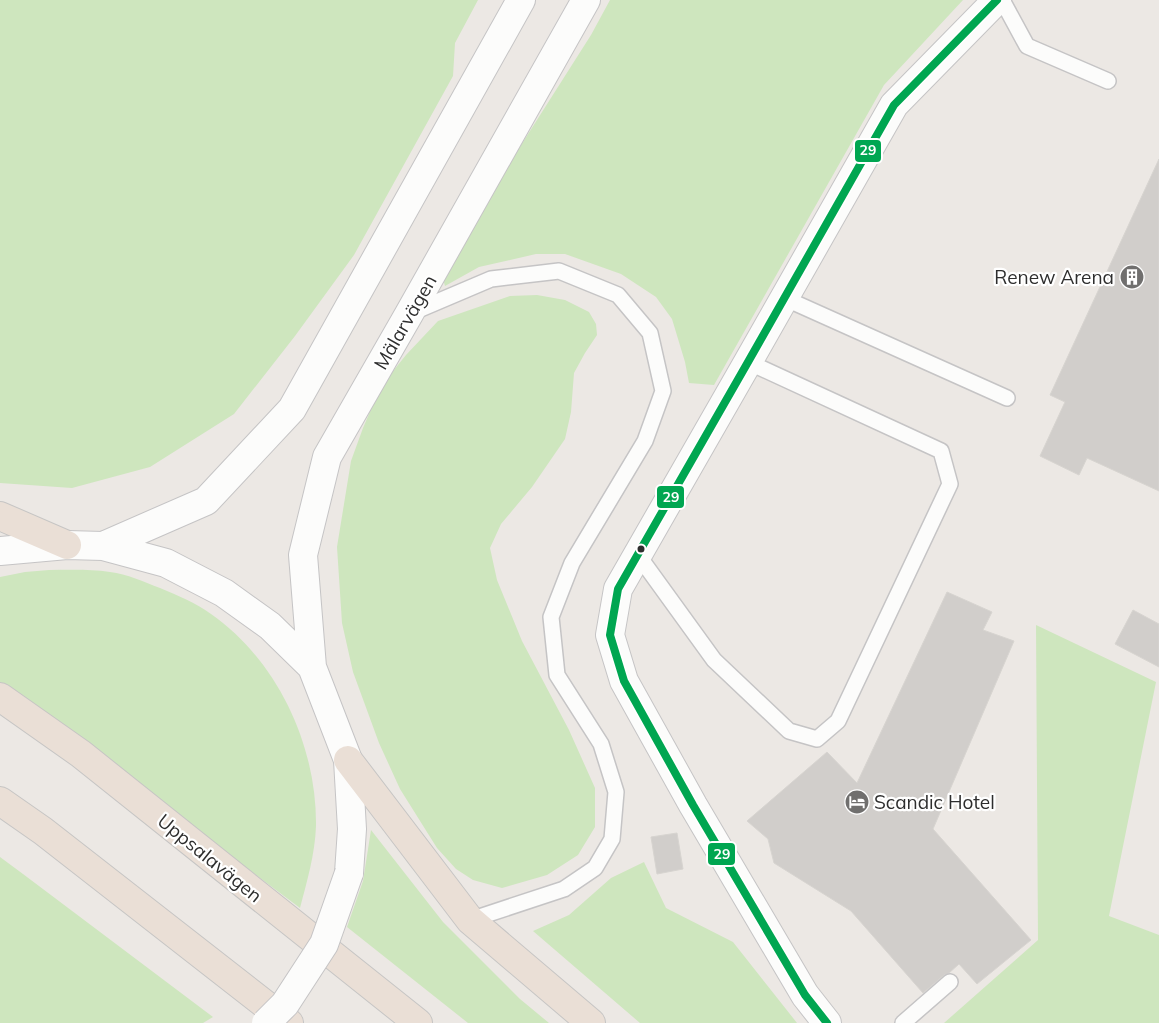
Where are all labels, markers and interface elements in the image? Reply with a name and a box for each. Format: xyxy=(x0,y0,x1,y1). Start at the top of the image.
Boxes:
line badge: 29 xyxy=(854,139,882,163)
text: 29 xyxy=(860,141,876,159)
building icon: Renew Arena xyxy=(1119,264,1145,290)
place label: Renew Arena xyxy=(994,265,1114,289)
street label: Mälarvägen xyxy=(368,270,442,374)
line badge: 29 xyxy=(656,485,685,509)
text: 29 xyxy=(663,488,679,506)
unlabelled marker xyxy=(636,544,646,554)
hotel icon: Scandic Hotel xyxy=(844,789,870,815)
place label: Scandic Hotel xyxy=(874,790,995,814)
street label: Uppsalavägen xyxy=(153,808,267,908)
line badge: 29 xyxy=(707,842,736,866)
text: 29 xyxy=(714,845,730,863)

